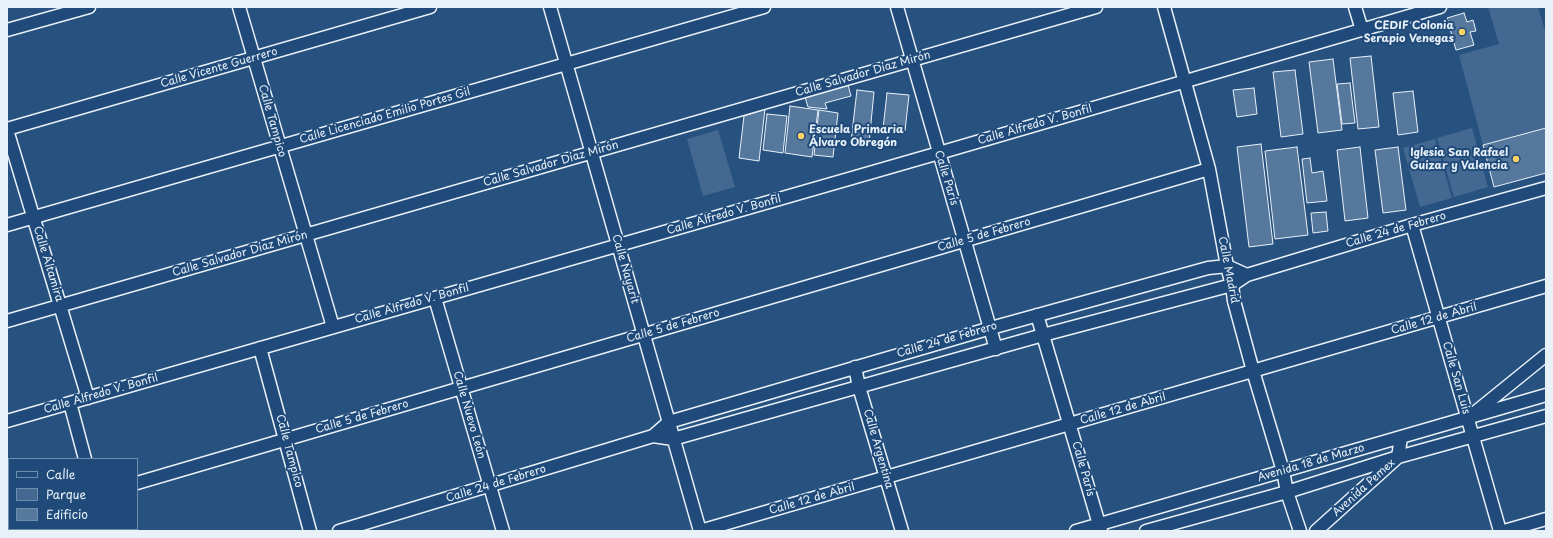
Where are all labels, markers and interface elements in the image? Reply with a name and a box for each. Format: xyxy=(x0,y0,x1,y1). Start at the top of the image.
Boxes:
place label: CEDIF Colonia Serapio Venegas xyxy=(1364,19,1454,45)
marker: CEDIF Colonia Serapio Venegas xyxy=(1457,27,1467,37)
street label: Calle Vicente Guerrero xyxy=(159,45,279,91)
street label: Calle Salvador Díaz Mirón xyxy=(794,48,932,100)
street label: Calle Tampico xyxy=(255,83,289,159)
street label: Calle Licenciado Emilio Portes Gil xyxy=(298,85,472,147)
street label: Calle Alfredo V. Bonfil xyxy=(976,102,1094,148)
place label: Escuela Primaria Álvaro Obregón xyxy=(809,123,904,149)
marker: Escuela Primaria Álvaro Obregón xyxy=(796,131,806,141)
street label: Calle Salvador Díaz Mirón xyxy=(482,138,620,190)
place label: Iglesia San Rafael Guizar y Valencia xyxy=(1410,146,1508,172)
street label: Calle París xyxy=(931,149,961,207)
marker: Iglesia San Rafael Guizar y Valencia xyxy=(1511,154,1521,164)
street label: Calle Alfredo V. Bonfil xyxy=(665,192,783,238)
street label: Calle 24 de Febrero xyxy=(1344,209,1448,251)
street label: Calle 5 de Febrero xyxy=(936,215,1032,255)
street label: Calle Altamira xyxy=(30,225,66,303)
street label: Calle Salvador Díaz Mirón xyxy=(171,228,309,280)
street label: Calle Nayarit xyxy=(609,233,641,305)
street label: Calle Madrid xyxy=(1215,235,1241,305)
street label: Calle Alfredo V. Bonfil xyxy=(353,281,471,327)
street label: Calle 12 de Abril xyxy=(1390,300,1478,338)
street label: Calle 5 de Febrero xyxy=(625,306,721,346)
street label: Calle 24 de Febrero xyxy=(895,319,999,361)
street label: Calle San Luis xyxy=(1439,340,1473,416)
street label: Calle Nuevo León xyxy=(450,370,488,460)
street label: Calle Alfredo V. Bonfil xyxy=(42,371,160,417)
street label: Calle 12 de Abril xyxy=(1079,390,1167,428)
street label: Calle 5 de Febrero xyxy=(314,397,410,437)
street label: Calle Argentina xyxy=(860,408,896,490)
street label: Calle Tampico xyxy=(273,413,305,489)
street label: Calle París xyxy=(1069,440,1097,498)
street label: Avenida 18 de Marzo xyxy=(1256,441,1366,485)
street label: Avenida Pemex xyxy=(1330,456,1398,520)
legend xyxy=(8,458,138,530)
street label: Calle 24 de Febrero xyxy=(444,463,548,505)
text: Calle xyxy=(46,465,75,483)
street label: Calle 12 de Abril xyxy=(768,480,856,518)
text: Parque xyxy=(46,485,86,503)
text: Edificio xyxy=(46,505,88,523)

